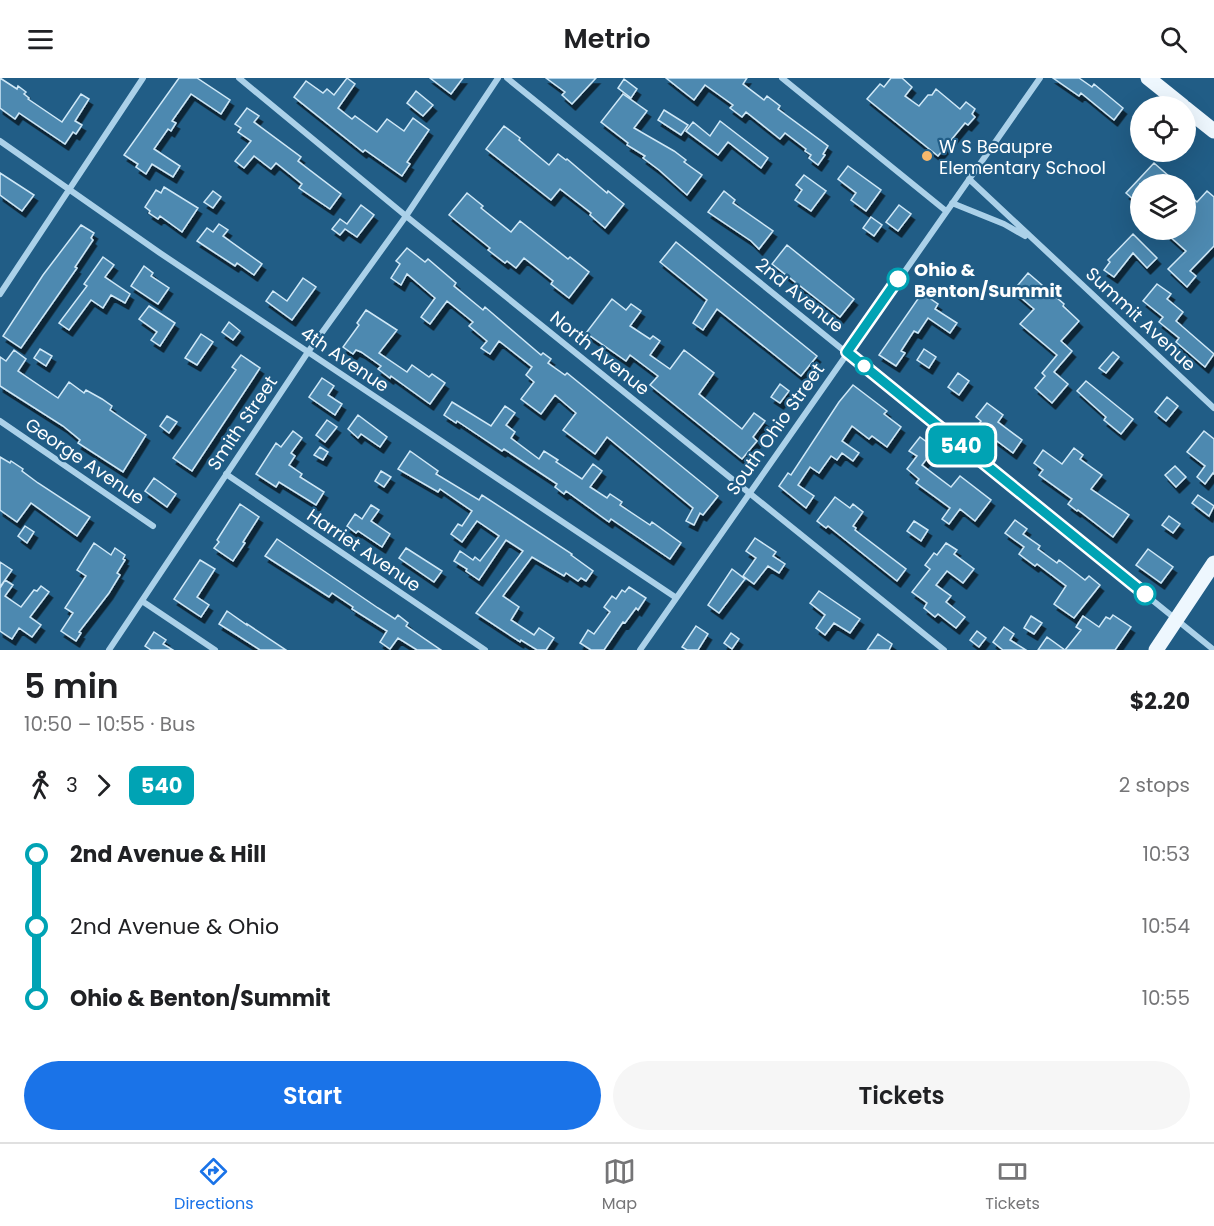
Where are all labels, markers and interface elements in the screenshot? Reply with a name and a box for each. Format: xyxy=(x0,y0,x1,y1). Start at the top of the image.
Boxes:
text: Metrio xyxy=(563,20,651,57)
icon: menu xyxy=(24,23,57,56)
icon: search xyxy=(1157,23,1190,56)
map controls xyxy=(1130,96,1196,240)
button: locate xyxy=(1130,96,1196,162)
place label: W S Beaupre Elementary School xyxy=(939,134,1106,180)
marker: W S Beaupre Elementary School xyxy=(920,149,934,163)
button: layers xyxy=(1130,174,1196,240)
street label: 2nd Avenue xyxy=(751,252,849,338)
place label: Ohio & Benton/Summit xyxy=(914,257,1062,303)
street label: Summit Avenue xyxy=(1080,261,1202,377)
marker: Ohio & Benton/Summit xyxy=(887,268,909,290)
street label: North Avenue xyxy=(545,305,655,401)
street label: 4th Avenue xyxy=(296,320,394,398)
unlabelled marker xyxy=(855,357,873,375)
street label: South Ohio Street xyxy=(720,358,830,500)
street label: Smith Street xyxy=(201,371,283,475)
street label: George Avenue xyxy=(20,412,150,510)
line badge: 540 xyxy=(926,426,996,464)
text: 540 xyxy=(940,431,982,460)
street label: Harriet Avenue xyxy=(302,503,426,597)
unlabelled marker xyxy=(1134,583,1156,605)
text: 5 min xyxy=(24,663,119,710)
text: $2.20 xyxy=(1130,686,1190,717)
text: 10:50 – 10:55 · Bus xyxy=(24,710,195,738)
icon: walk xyxy=(24,769,57,802)
icon: forward xyxy=(87,769,120,802)
text: 3 xyxy=(66,771,78,799)
text: 540 xyxy=(141,771,182,800)
text: 2 stops xyxy=(1119,771,1190,799)
text: 2nd Avenue & Hill xyxy=(70,839,266,870)
text: 10:53 xyxy=(1142,840,1190,868)
text: 2nd Avenue & Ohio xyxy=(70,911,279,942)
text: 10:54 xyxy=(1142,912,1190,940)
text: Ohio & Benton/Summit xyxy=(70,983,331,1014)
text: 10:55 xyxy=(1142,984,1190,1012)
button: Start xyxy=(24,1061,601,1130)
button: Tickets xyxy=(613,1061,1190,1130)
tab: Directions xyxy=(174,1155,254,1216)
tab: Map xyxy=(602,1155,637,1216)
tab: Tickets xyxy=(985,1155,1040,1216)

